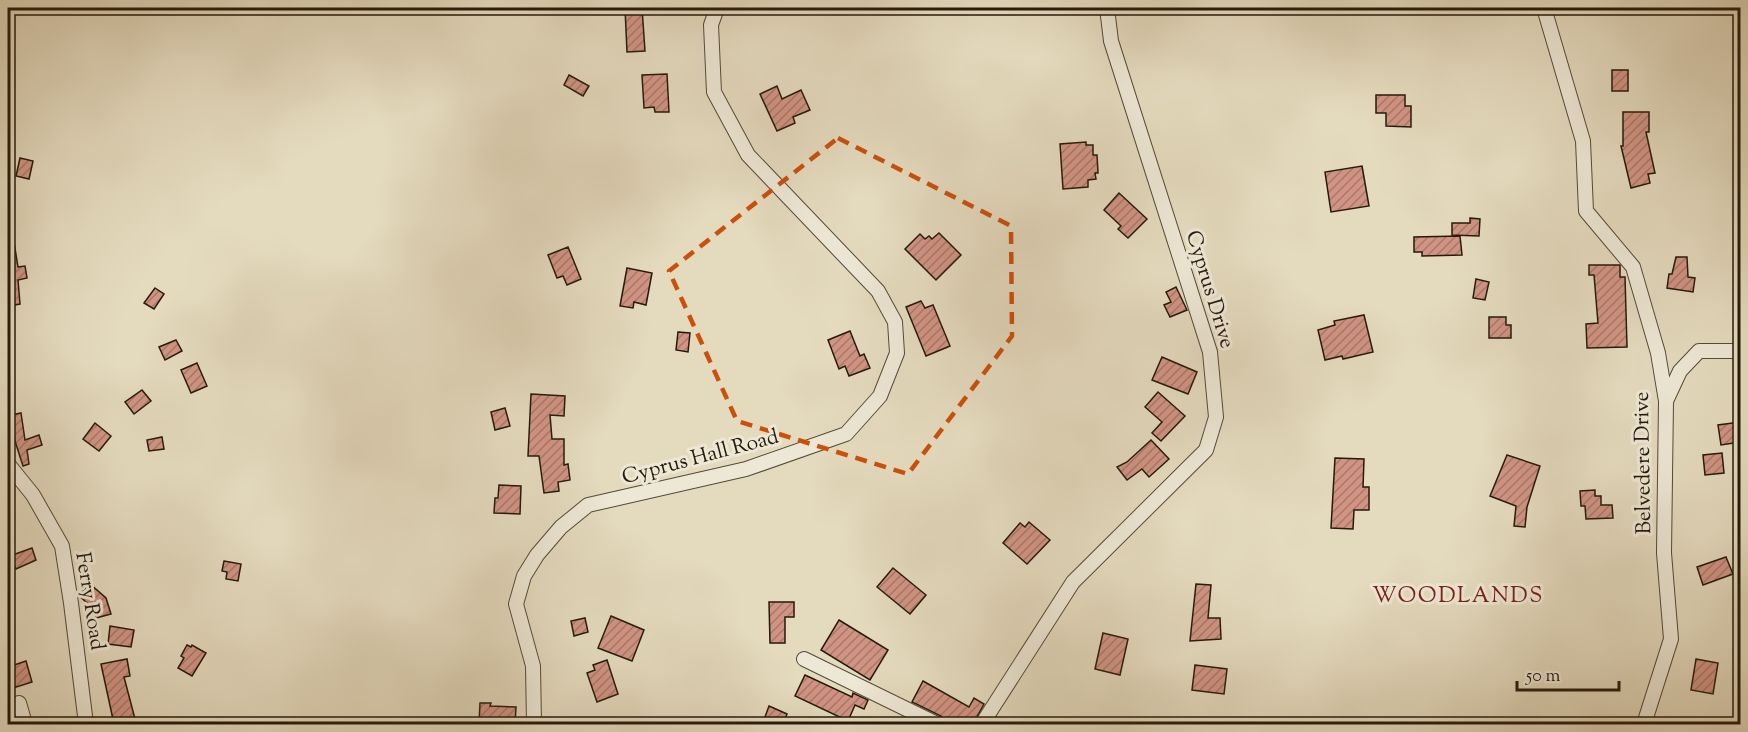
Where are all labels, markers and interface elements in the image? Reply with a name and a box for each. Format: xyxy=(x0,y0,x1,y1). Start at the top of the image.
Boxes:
street label: Cyprus Drive xyxy=(1177,227,1241,352)
street label: Belvedere Drive xyxy=(1628,391,1660,535)
street label: Cyprus Hall Road xyxy=(619,423,782,493)
street label: Ferry Road xyxy=(66,550,112,653)
district label: WOODLANDS xyxy=(1372,581,1544,613)
scale bar xyxy=(1517,654,1619,692)
text: 50 m xyxy=(1525,664,1561,690)

